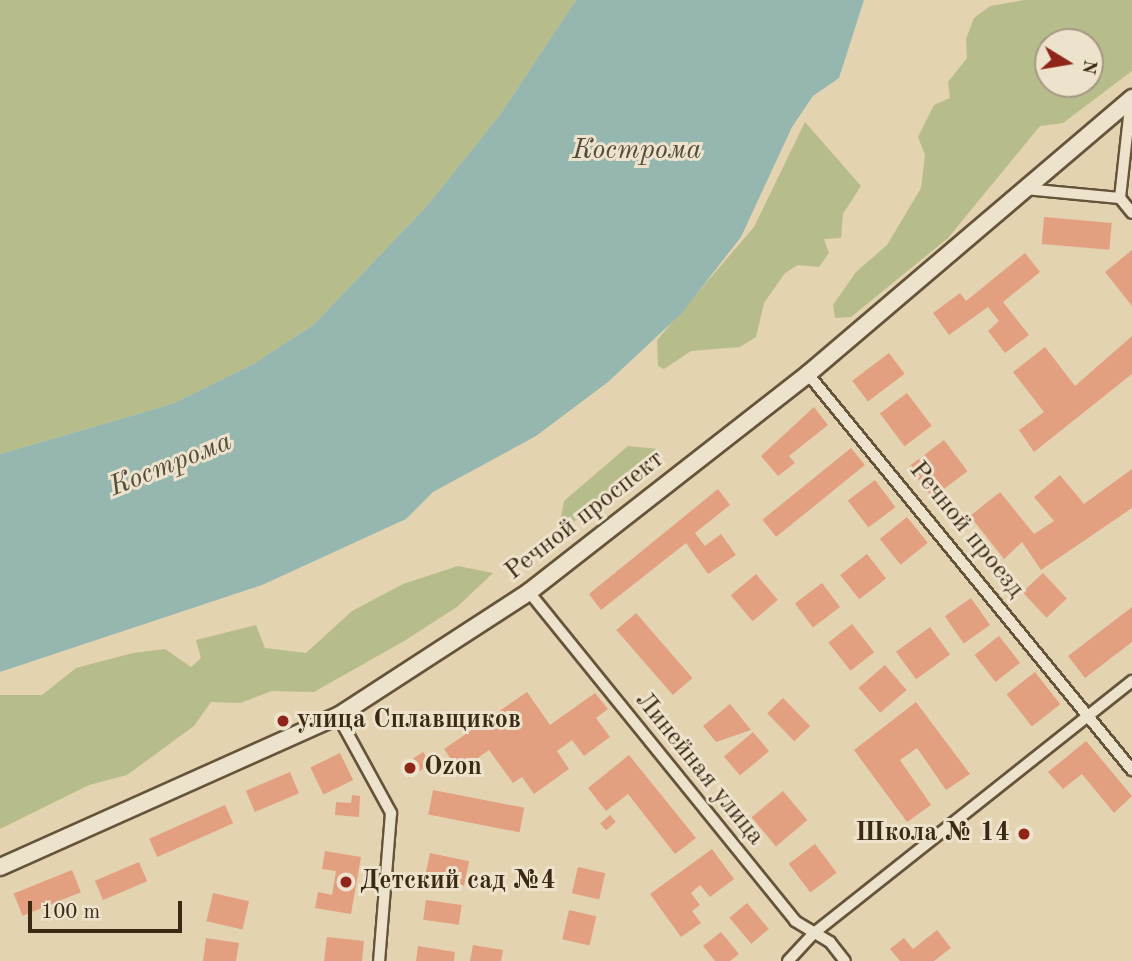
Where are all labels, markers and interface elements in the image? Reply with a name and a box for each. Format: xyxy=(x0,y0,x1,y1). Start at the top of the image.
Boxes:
north arrow xyxy=(1034,28,1104,98)
text: N xyxy=(1077,58,1099,76)
water label: Кострома xyxy=(573,134,701,168)
water label: Кострома xyxy=(105,425,237,505)
street label: Речной проспект xyxy=(499,444,671,588)
street label: Речной проезд xyxy=(902,456,1030,604)
street label: Линейная улица xyxy=(627,686,771,852)
place label: улица Сплавщиков xyxy=(297,705,521,737)
marker: улица Сплавщиков xyxy=(275,713,291,729)
place label: Ozon xyxy=(424,752,482,784)
marker: Ozon xyxy=(402,760,418,776)
place label: Школа № 14 xyxy=(855,818,1010,850)
marker: Школа № 14 xyxy=(1016,826,1032,842)
place label: Детский сад №4 xyxy=(360,866,556,898)
marker: Детский сад №4 xyxy=(338,874,354,890)
scale bar xyxy=(32,888,186,932)
text: 100 m xyxy=(41,902,100,923)

